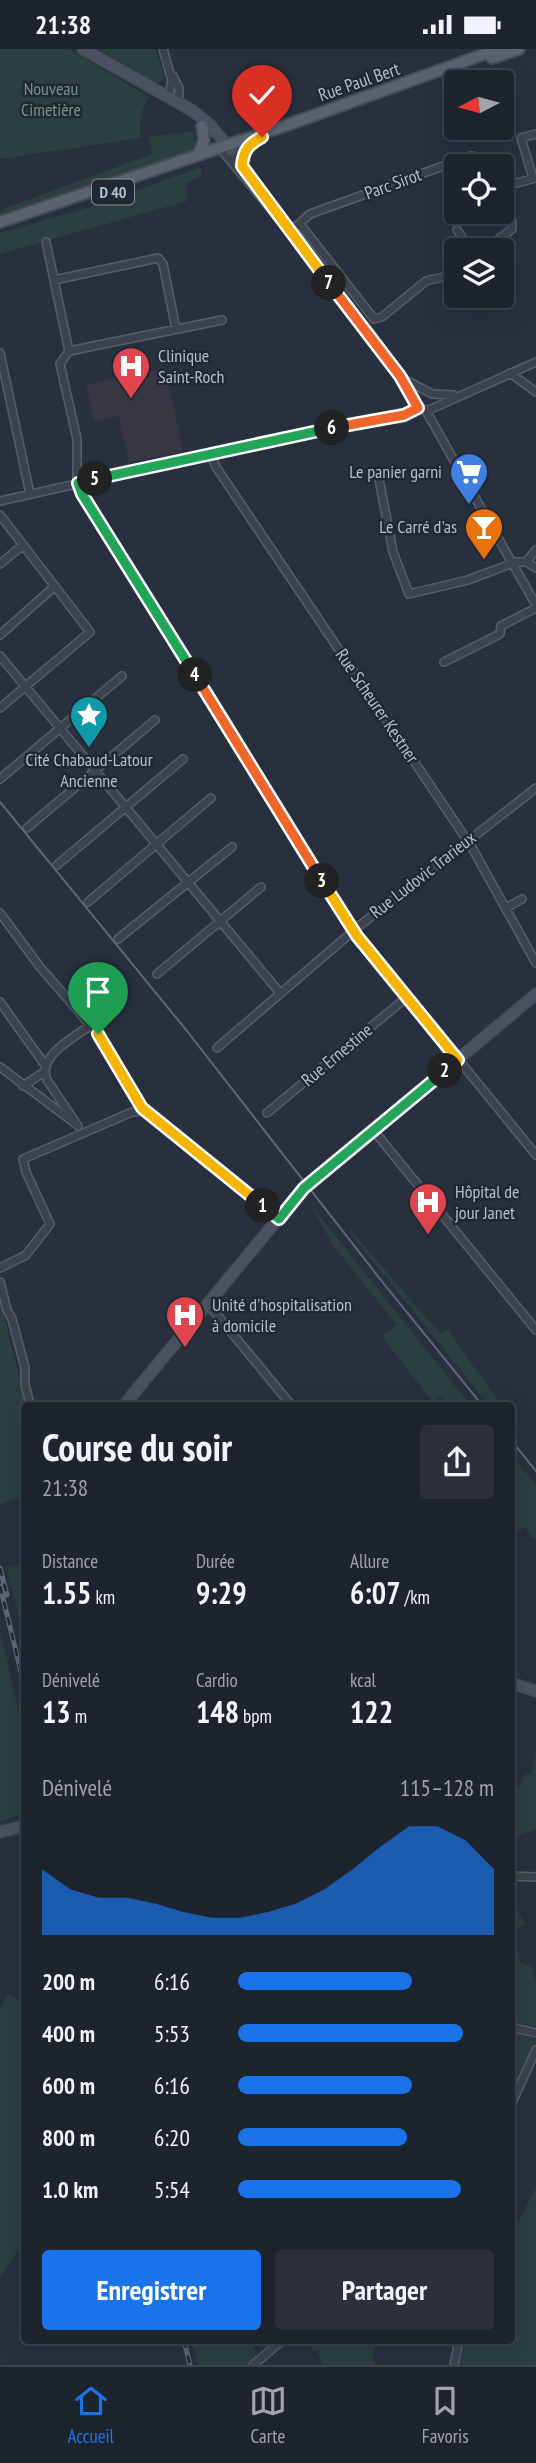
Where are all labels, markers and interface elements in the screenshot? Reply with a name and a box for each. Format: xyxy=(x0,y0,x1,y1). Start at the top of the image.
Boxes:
text: 21:38 xyxy=(35,8,91,41)
street label: Rue Paul Bert xyxy=(315,57,403,106)
pin xyxy=(232,65,292,137)
north arrow xyxy=(444,70,514,140)
map controls xyxy=(444,70,514,308)
icon: check xyxy=(243,76,281,114)
park label: Nouveau Cimetière xyxy=(21,77,81,121)
button: locate xyxy=(444,154,514,224)
street label: Parc Sirot xyxy=(361,163,424,204)
road number: D 40 xyxy=(92,179,134,204)
button: layers xyxy=(444,238,514,308)
pin: 7 xyxy=(312,265,346,301)
text: 7 xyxy=(324,270,333,294)
place label: Clinique Saint-Roch xyxy=(158,344,225,388)
hospital icon: Clinique Saint-Roch xyxy=(110,345,152,400)
pin: 6 xyxy=(314,411,350,445)
text: 6 xyxy=(327,415,336,439)
supermarket icon: Le panier garni xyxy=(448,451,490,506)
place label: Le panier garni xyxy=(349,460,442,483)
pin: 5 xyxy=(78,461,112,497)
text: 5 xyxy=(90,466,99,490)
bar icon: Le Carré d'as xyxy=(463,506,505,561)
place label: Le Carré d'as xyxy=(379,515,457,538)
street label: Rue Scheurer Kestner xyxy=(331,644,424,767)
pin: 4 xyxy=(178,657,212,693)
text: 4 xyxy=(190,662,199,686)
place icon: Cité Chabaud-Latour Ancienne xyxy=(68,694,110,749)
place label: Cité Chabaud-Latour Ancienne xyxy=(25,748,153,792)
street label: Rue Ludovic Trarieux xyxy=(365,826,481,923)
pin: 3 xyxy=(304,863,340,899)
text: 3 xyxy=(317,868,326,892)
pin xyxy=(68,962,128,1034)
icon: arrive xyxy=(79,973,117,1011)
street label: Rue Ernestine xyxy=(296,1018,377,1091)
pin: 2 xyxy=(428,1053,462,1089)
text: 2 xyxy=(440,1058,449,1082)
place label: Hôpital de jour Janet xyxy=(455,1180,520,1224)
hospital icon: Hôpital de jour Janet xyxy=(407,1181,449,1236)
pin: 1 xyxy=(246,1189,280,1223)
text: 1 xyxy=(258,1193,267,1217)
place label: Unité d'hospitalisation à domicile xyxy=(212,1293,352,1337)
hospital icon: Unité d'hospitalisation à domicile xyxy=(164,1294,206,1349)
text: Course du soir xyxy=(42,1422,232,1471)
button: share xyxy=(420,1425,494,1499)
text: 21:38 xyxy=(42,1473,88,1502)
text: Distance xyxy=(42,1549,98,1573)
text: Durée xyxy=(196,1549,235,1573)
text: Allure xyxy=(350,1549,389,1573)
text: 1.55 xyxy=(42,1573,91,1612)
text: 9:29 xyxy=(196,1573,247,1612)
text: 6:07 xyxy=(350,1573,401,1612)
text: km xyxy=(91,1585,115,1609)
text: /km xyxy=(401,1585,430,1609)
text: Dénivelé xyxy=(42,1668,100,1692)
text: Cardio xyxy=(196,1668,238,1692)
text: kcal xyxy=(350,1668,376,1692)
text: 13 xyxy=(42,1692,71,1731)
text: 148 xyxy=(196,1692,239,1731)
text: 122 xyxy=(350,1692,393,1731)
text: m xyxy=(71,1704,87,1728)
text: bpm xyxy=(239,1704,272,1728)
text: Dénivelé xyxy=(42,1773,112,1802)
text: 115–128 m xyxy=(400,1773,494,1802)
text: 200 m xyxy=(42,1967,95,1996)
text: 6:16 xyxy=(154,1967,190,1996)
text: 400 m xyxy=(42,2019,95,2048)
text: 5:53 xyxy=(154,2019,190,2048)
text: 600 m xyxy=(42,2071,95,2100)
text: 6:16 xyxy=(154,2071,190,2100)
text: 800 m xyxy=(42,2123,95,2152)
text: 6:20 xyxy=(154,2123,190,2152)
text: 1.0 km xyxy=(42,2175,98,2204)
text: 5:54 xyxy=(154,2175,190,2204)
button: Enregistrer xyxy=(42,2250,261,2330)
button: Partager xyxy=(275,2250,494,2330)
tab: Accueil xyxy=(67,2382,114,2448)
tab: Carte xyxy=(249,2382,287,2448)
tab: Favoris xyxy=(422,2382,469,2448)

